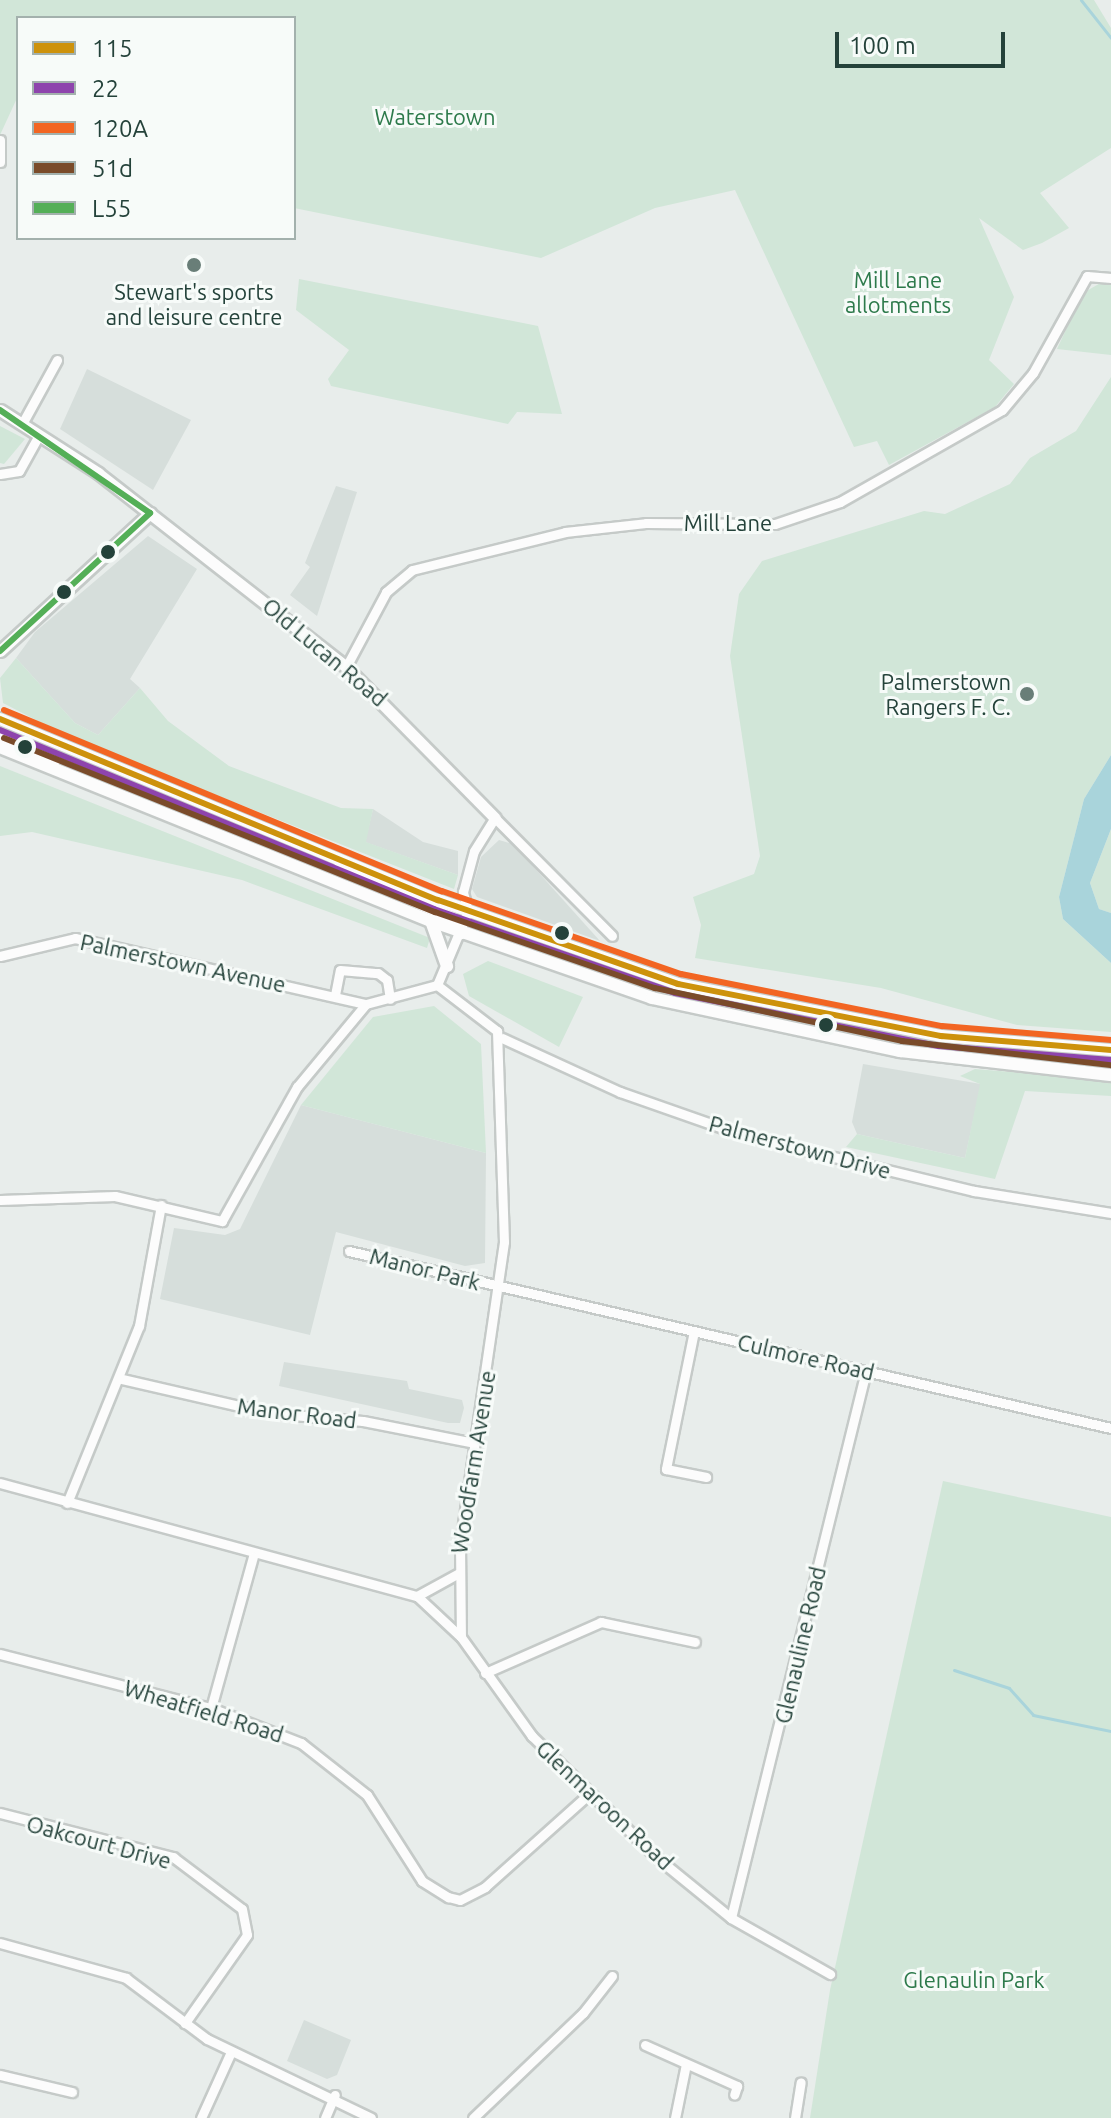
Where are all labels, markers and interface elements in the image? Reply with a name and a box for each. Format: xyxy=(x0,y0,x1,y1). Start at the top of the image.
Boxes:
legend xyxy=(16,16,296,240)
scale bar xyxy=(839,16,1009,66)
text: 100 m xyxy=(849,32,916,59)
text: 115 xyxy=(92,35,133,62)
text: 22 xyxy=(92,75,119,102)
park label: Waterstown xyxy=(375,104,495,130)
text: 120A xyxy=(92,115,148,142)
text: 51d xyxy=(92,155,133,182)
text: L55 xyxy=(92,195,131,222)
marker: Stewart's sports and leisure centre xyxy=(185,256,203,274)
park label: Mill Lane allotments xyxy=(845,266,951,318)
place label: Stewart's sports and leisure centre xyxy=(106,278,282,330)
street label: Mill Lane xyxy=(684,510,772,536)
unlabelled marker xyxy=(100,544,116,560)
unlabelled marker xyxy=(56,584,72,600)
street label: Old Lucan Road xyxy=(257,592,393,712)
place label: Palmerstown Rangers F. C. xyxy=(881,668,1011,720)
marker: Palmerstown Rangers F. C. xyxy=(1018,685,1036,703)
unlabelled marker xyxy=(17,739,33,755)
unlabelled marker xyxy=(554,925,570,941)
street label: Palmerstown Avenue xyxy=(78,928,288,998)
unlabelled marker xyxy=(818,1017,834,1033)
street label: Palmerstown Drive xyxy=(706,1110,894,1184)
street label: Manor Park xyxy=(367,1243,483,1295)
street label: Culmore Road xyxy=(735,1328,877,1386)
street label: Woodfarm Avenue xyxy=(446,1369,500,1555)
street label: Manor Road xyxy=(236,1393,358,1433)
street label: Glenauline Road xyxy=(769,1564,831,1726)
street label: Wheatfield Road xyxy=(121,1674,287,1748)
street label: Glenmaroon Road xyxy=(531,1735,679,1875)
street label: Oakcourt Drive xyxy=(24,1810,174,1874)
park label: Glenaulin Park xyxy=(903,1967,1045,1993)

